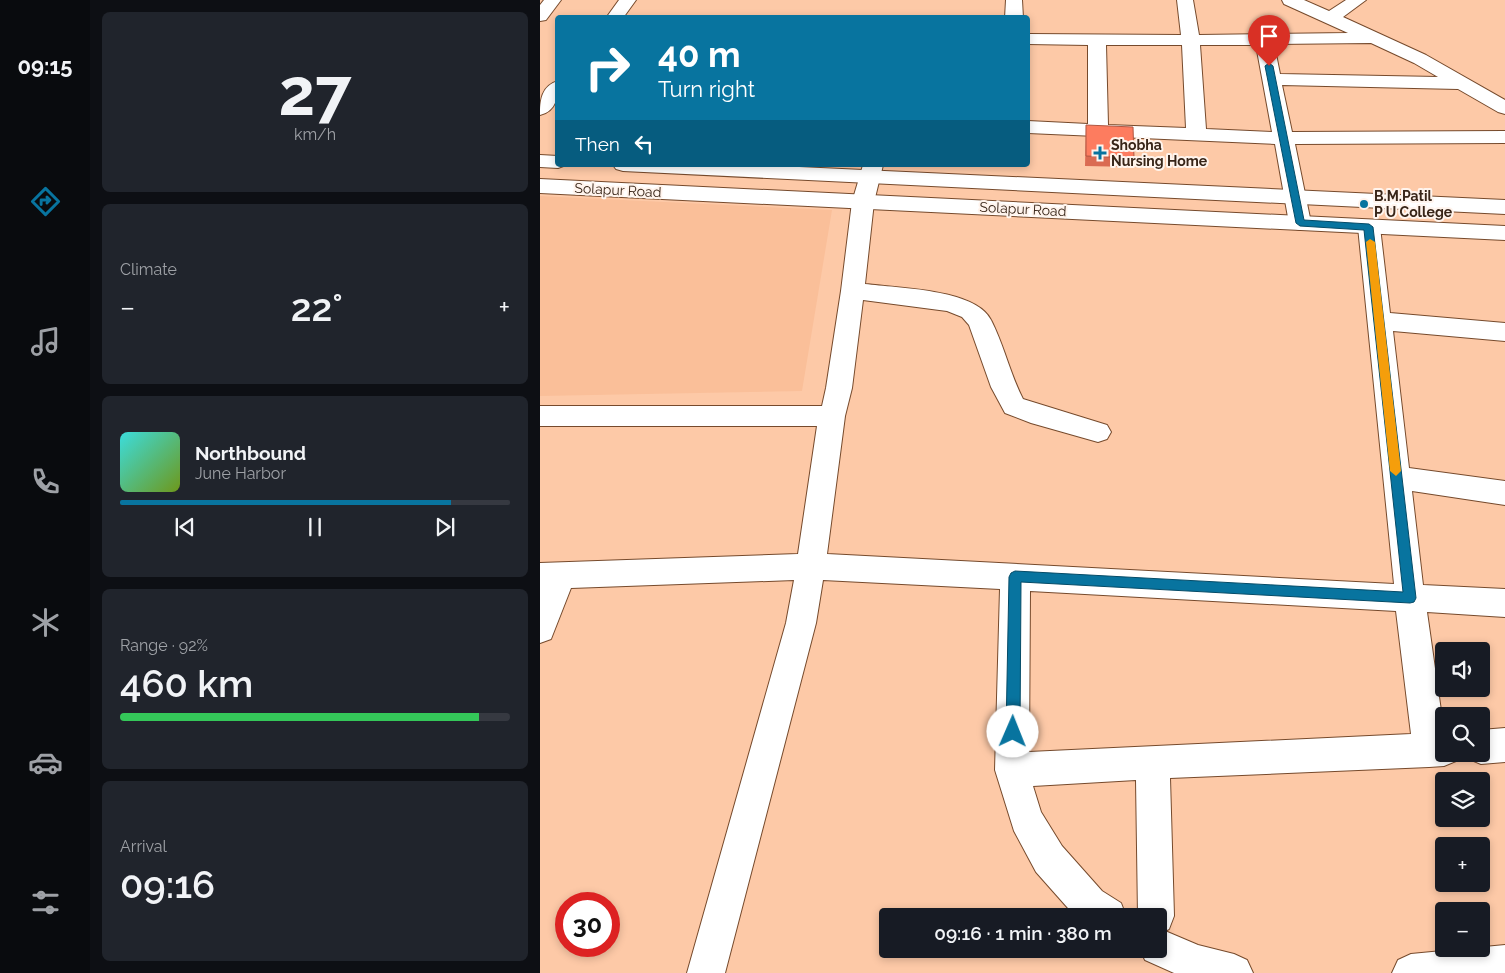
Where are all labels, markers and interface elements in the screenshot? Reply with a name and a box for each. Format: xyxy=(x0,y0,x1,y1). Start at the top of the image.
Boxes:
pin xyxy=(1248,15,1290,66)
icon: arrive xyxy=(1255,22,1283,50)
text: 40 m xyxy=(658,34,740,75)
icon: right xyxy=(575,35,640,100)
text: 09:15 xyxy=(18,53,72,79)
text: 27 xyxy=(278,54,352,130)
text: Turn right xyxy=(658,76,755,102)
text: km/h xyxy=(294,125,336,144)
icon: left xyxy=(630,130,658,158)
text: Then xyxy=(575,133,620,155)
place label: Shobha Nursing Home xyxy=(1111,137,1208,169)
marker: Shobha Nursing Home xyxy=(1093,146,1107,160)
street label: Solapur Road xyxy=(574,180,662,200)
icon: directions xyxy=(28,184,63,219)
place label: B.M.Patil P U College xyxy=(1374,188,1453,220)
marker: B.M.Patil P U College xyxy=(1358,198,1370,210)
street label: Solapur Road xyxy=(979,199,1067,219)
text: Climate xyxy=(120,260,177,279)
text: 22° xyxy=(291,285,343,330)
text: − xyxy=(120,291,135,324)
text: + xyxy=(498,291,510,324)
icon: music xyxy=(28,324,63,359)
text: Northbound xyxy=(195,442,306,464)
icon: phone xyxy=(28,464,63,499)
text: June Harbor xyxy=(195,464,286,483)
icon: previous xyxy=(171,513,199,541)
icon: pause xyxy=(301,513,329,541)
icon: next xyxy=(431,513,459,541)
icon: climate xyxy=(28,605,63,640)
text: Range · 92% xyxy=(120,636,208,655)
map controls xyxy=(1435,642,1490,957)
button: sound xyxy=(1435,642,1490,697)
text: 460 km xyxy=(120,661,253,706)
position arrow xyxy=(986,705,1038,757)
button: search xyxy=(1435,707,1490,762)
icon: car xyxy=(28,745,63,780)
button: layers xyxy=(1435,772,1490,827)
text: Arrival xyxy=(120,837,167,856)
button: + xyxy=(1435,837,1490,892)
text: 09:16 xyxy=(120,862,215,907)
icon: filters xyxy=(28,885,63,920)
speed limit sign: 30 xyxy=(555,892,620,957)
button: − xyxy=(1435,902,1490,957)
text: 09:16 · 1 min · 380 m xyxy=(934,922,1112,944)

